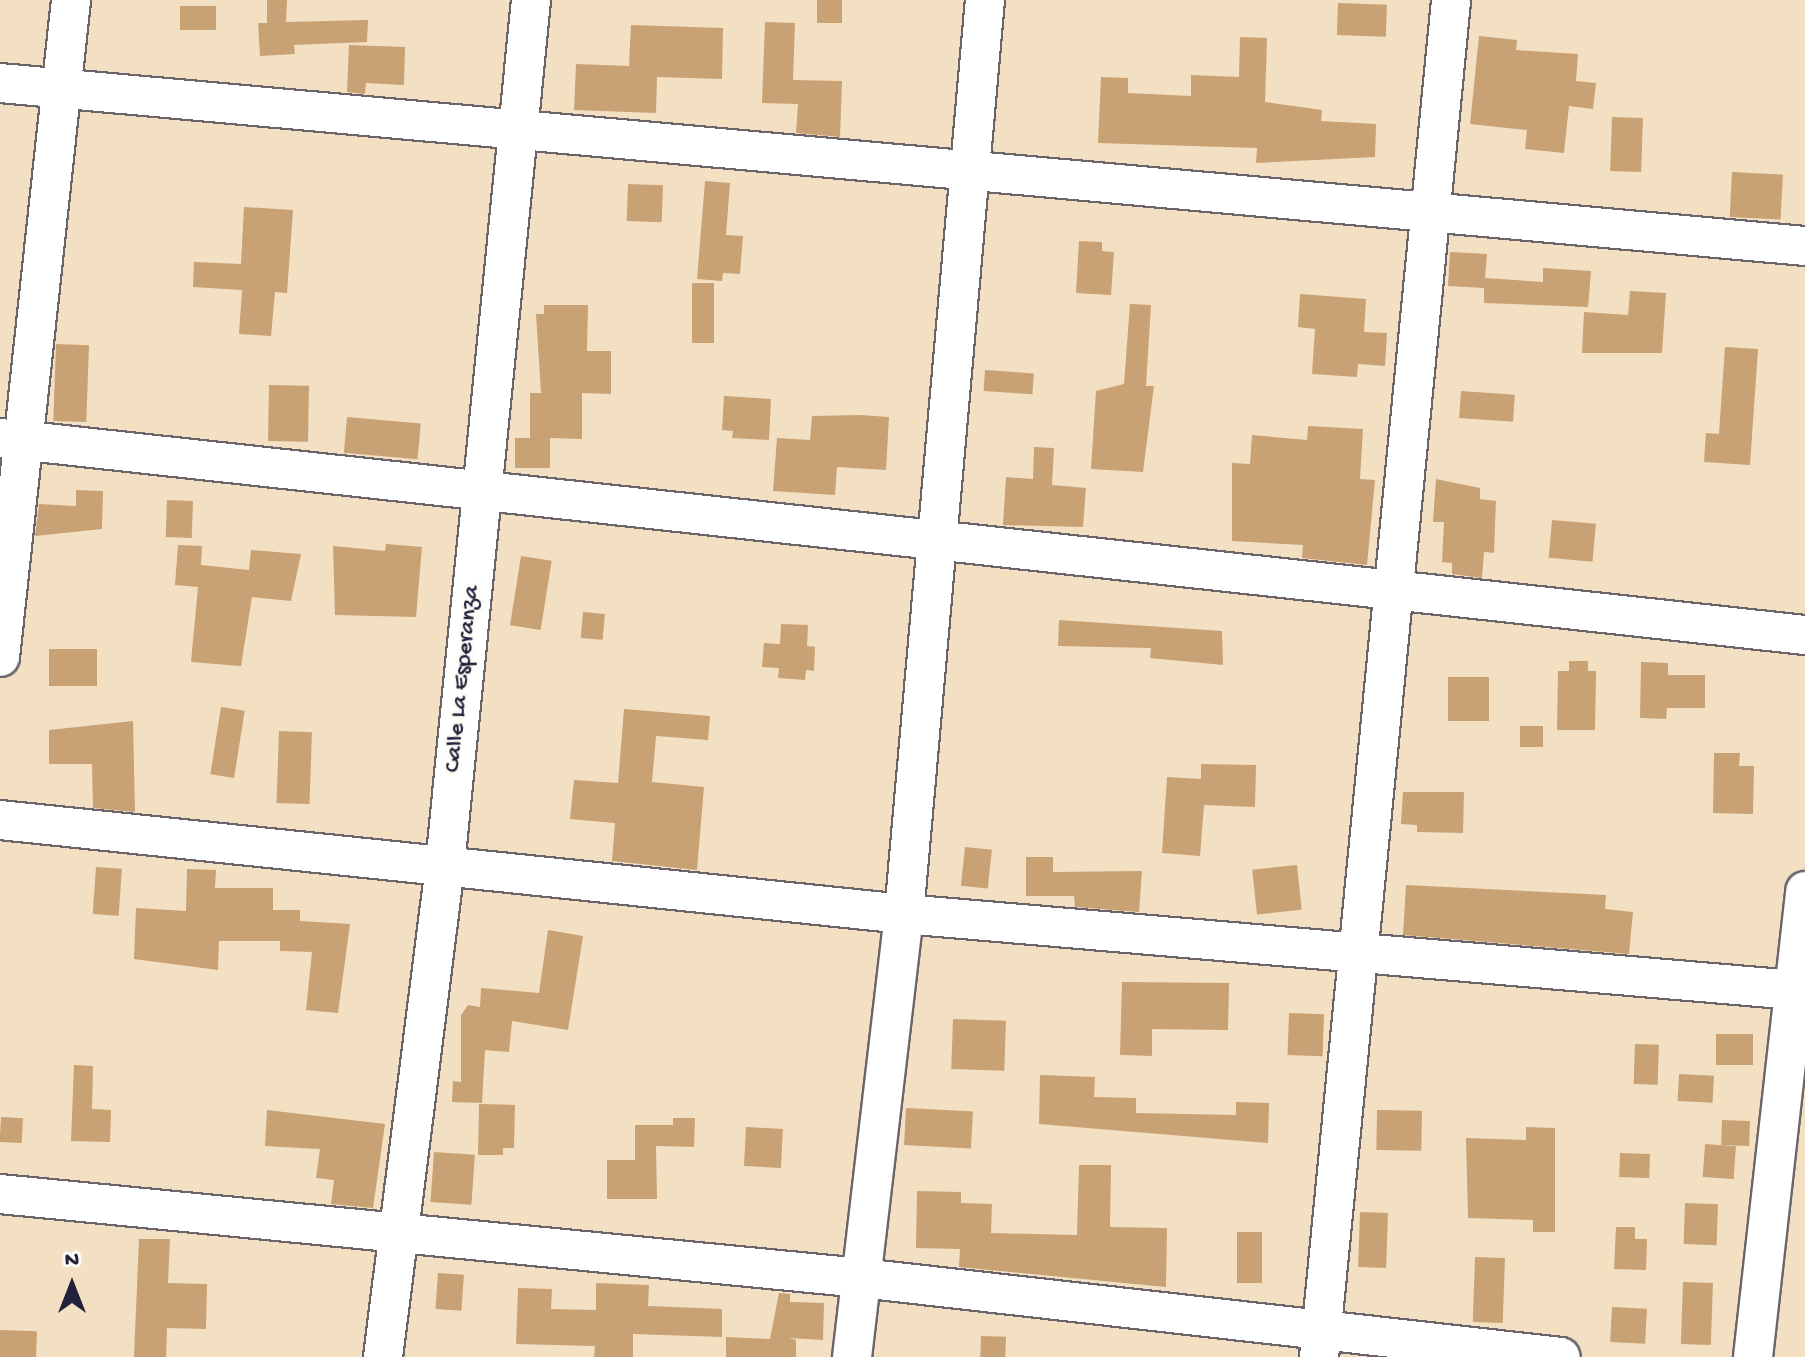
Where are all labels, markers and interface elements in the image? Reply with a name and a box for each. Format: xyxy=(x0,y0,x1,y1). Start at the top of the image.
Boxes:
street label: Calle La Esperanza xyxy=(439,584,487,774)
north arrow xyxy=(32,1245,112,1325)
text: N xyxy=(65,1248,79,1274)

